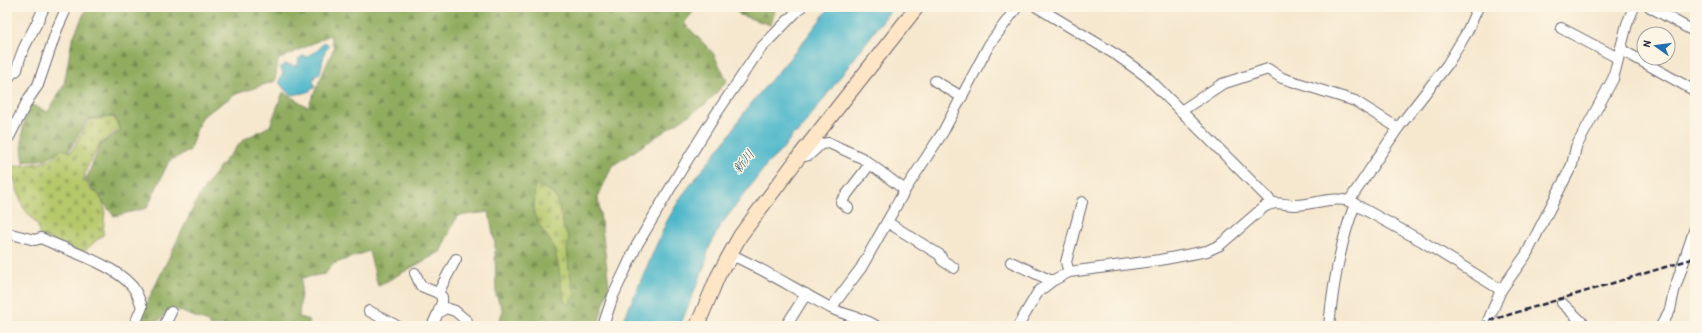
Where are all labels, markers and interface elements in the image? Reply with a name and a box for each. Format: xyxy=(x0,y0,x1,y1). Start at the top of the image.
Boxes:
north arrow xyxy=(1636,26,1676,66)
text: N xyxy=(1639,39,1654,48)
water label: 新川 xyxy=(728,145,758,177)

